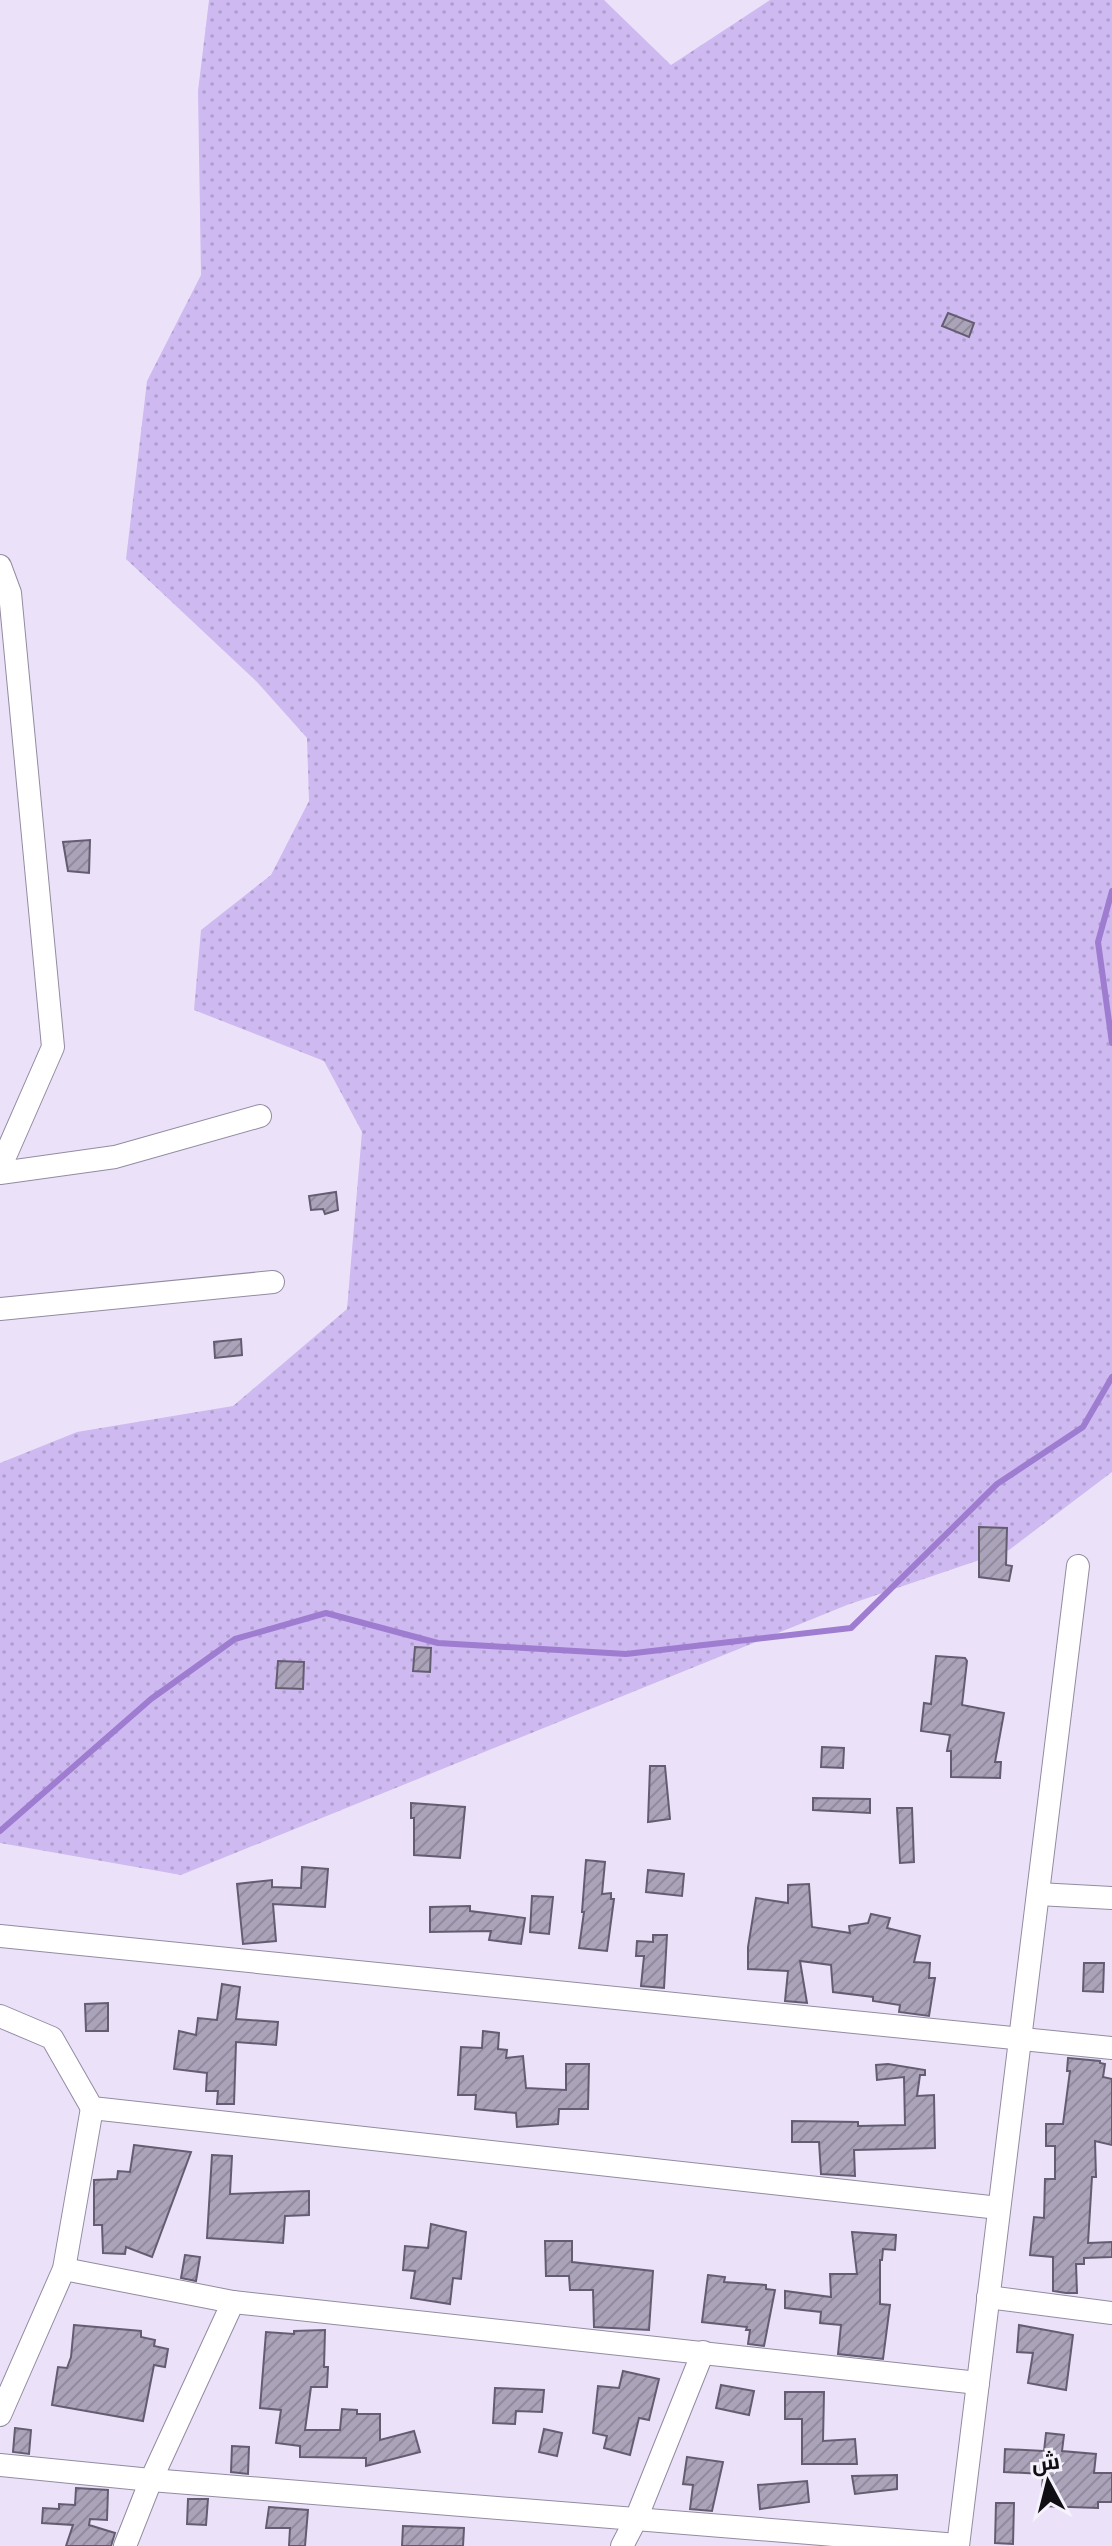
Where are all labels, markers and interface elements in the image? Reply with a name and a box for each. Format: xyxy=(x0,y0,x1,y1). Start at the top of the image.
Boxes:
north arrow xyxy=(1008,2442,1088,2522)
text: ش xyxy=(1030,2449,1061,2478)

